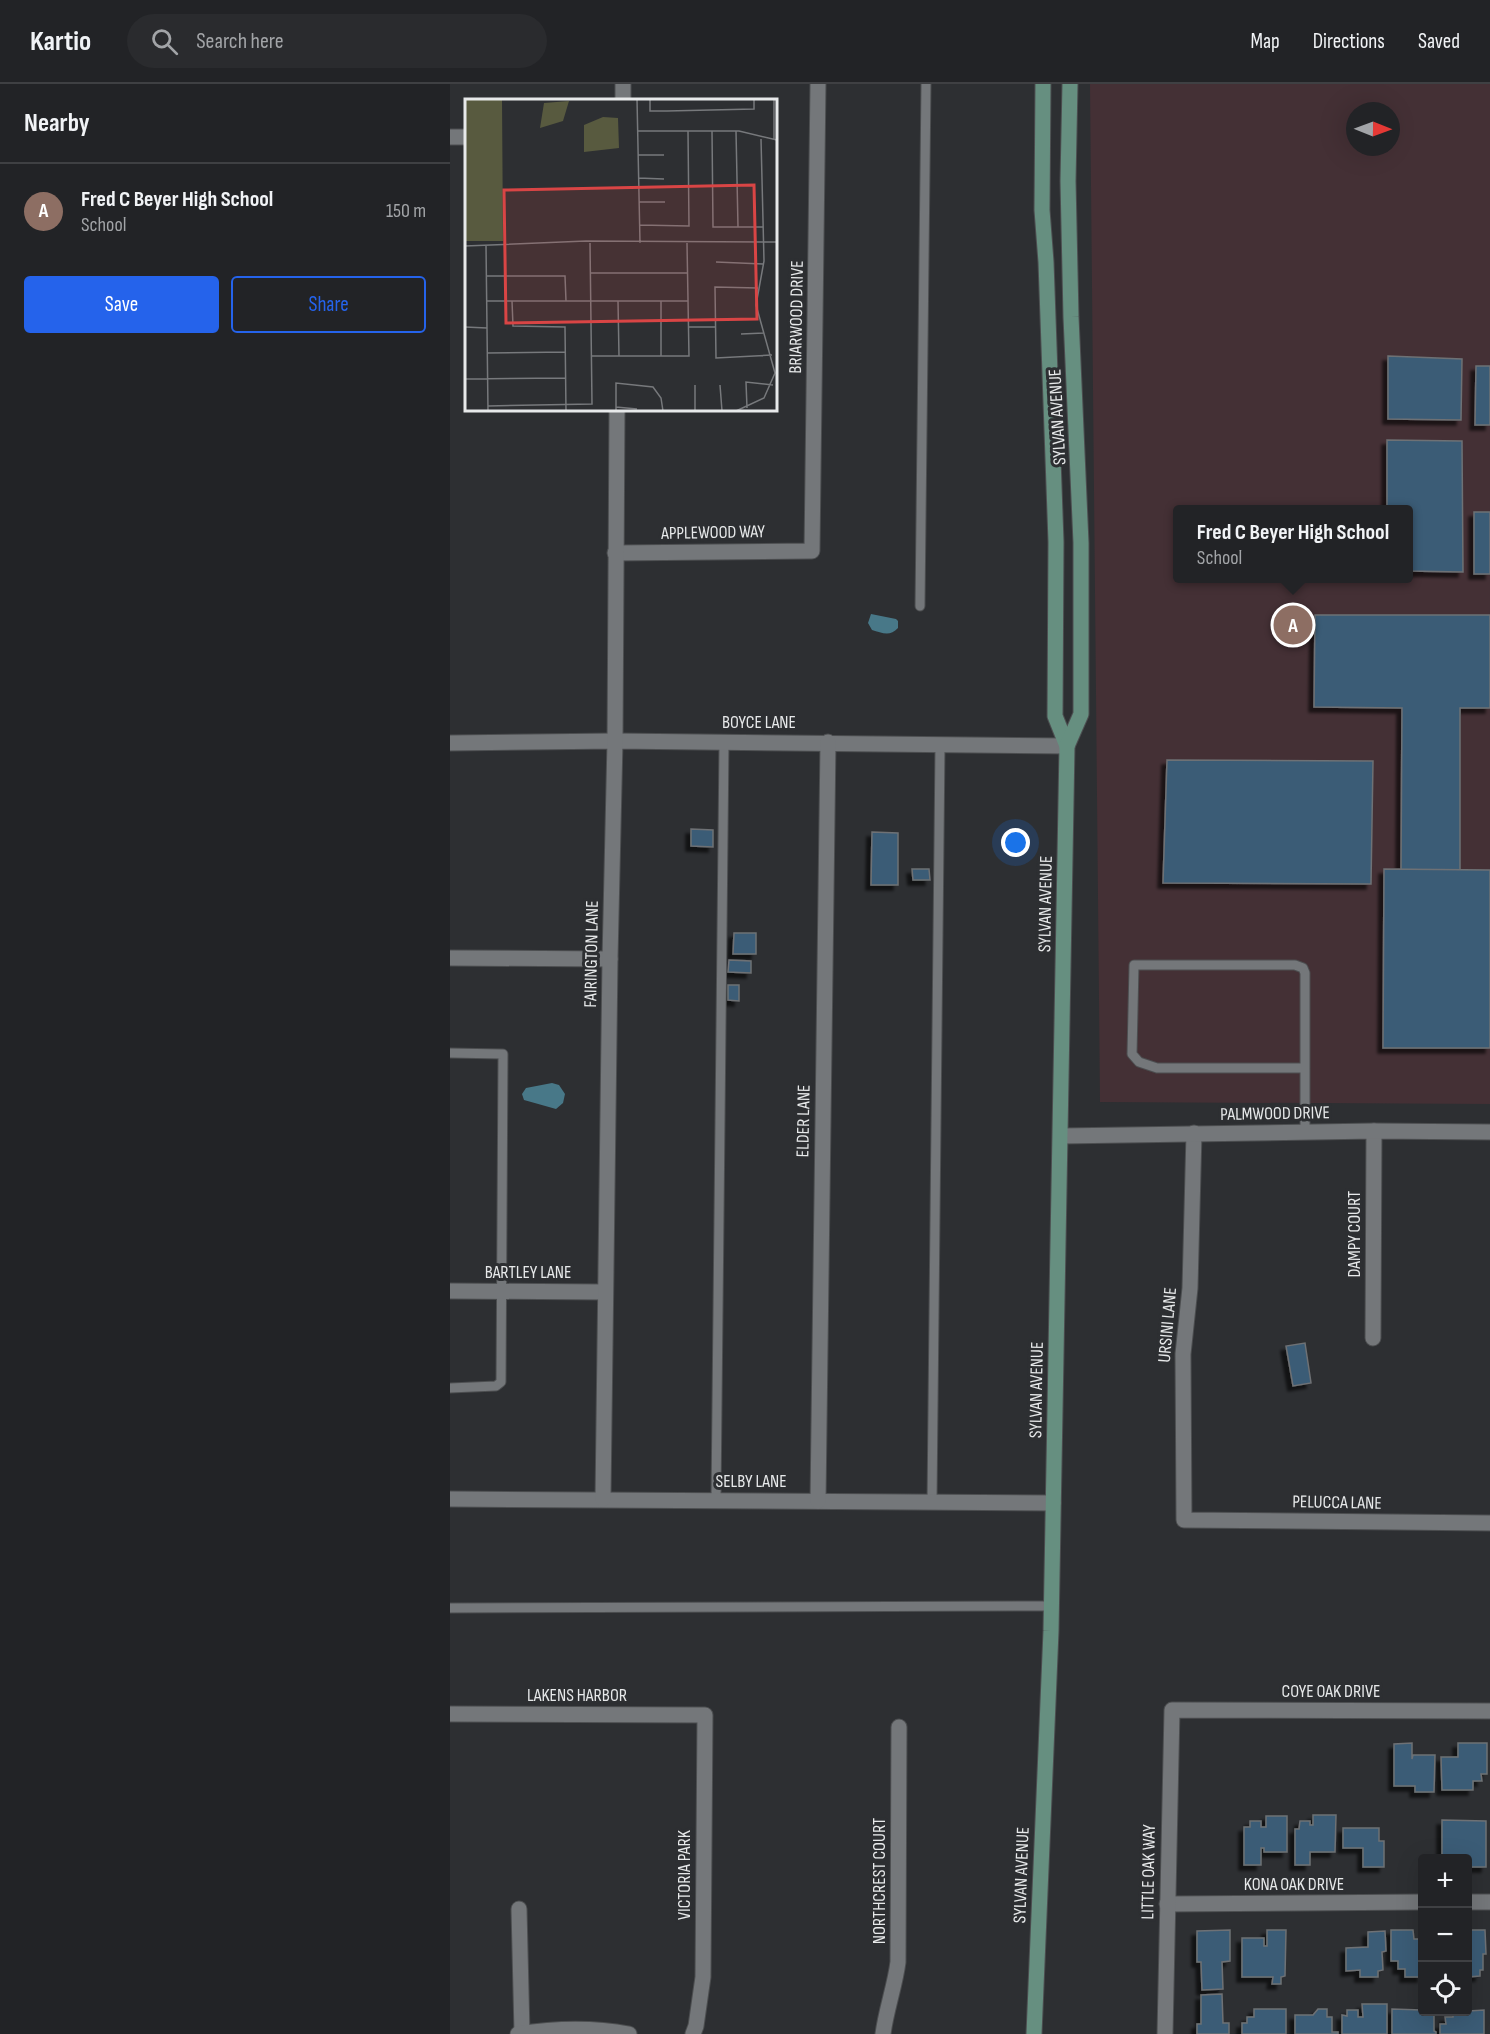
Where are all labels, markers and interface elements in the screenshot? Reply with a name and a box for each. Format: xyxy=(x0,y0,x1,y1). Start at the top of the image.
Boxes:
search box xyxy=(127,14,547,68)
text: Kartio xyxy=(30,25,91,58)
icon: search xyxy=(148,25,181,58)
text: Search here xyxy=(196,28,284,55)
text: Map xyxy=(1250,29,1280,54)
text: Directions xyxy=(1313,29,1385,54)
text: Saved xyxy=(1418,29,1460,54)
inset map xyxy=(465,99,777,411)
north arrow xyxy=(1346,102,1400,156)
text: Nearby xyxy=(24,108,90,139)
text: Fred C Beyer High School xyxy=(81,186,273,213)
text: A xyxy=(39,199,48,223)
text: 150 m xyxy=(386,199,426,223)
text: School xyxy=(81,213,126,237)
street label: BRIARWOOD DRIVE xyxy=(785,260,808,374)
button: Save xyxy=(24,276,219,333)
button: Share xyxy=(231,276,426,333)
street label: SYLVAN AVENUE xyxy=(1044,368,1071,466)
popup xyxy=(1173,505,1413,583)
text: Fred C Beyer High School xyxy=(1197,519,1389,546)
street label: APPLEWOOD WAY xyxy=(660,521,766,544)
text: School xyxy=(1197,546,1242,570)
pin: A xyxy=(1274,602,1312,648)
street label: BOYCE LANE xyxy=(722,712,796,733)
your location xyxy=(1001,828,1030,857)
street label: SYLVAN AVENUE xyxy=(1034,856,1057,952)
street label: FAIRINGTON LANE xyxy=(580,900,603,1008)
street label: ELDER LANE xyxy=(792,1084,815,1158)
street label: PALMWOOD DRIVE xyxy=(1220,1102,1330,1125)
street label: DAMPY COURT xyxy=(1344,1191,1365,1277)
street label: BARTLEY LANE xyxy=(485,1262,571,1283)
street label: URSINI LANE xyxy=(1154,1287,1181,1364)
street label: SYLVAN AVENUE xyxy=(1025,1342,1048,1438)
street label: SELBY LANE xyxy=(715,1471,787,1492)
street label: PELUCCA LANE xyxy=(1292,1491,1382,1514)
street label: COYE OAK DRIVE xyxy=(1282,1681,1380,1702)
street label: LAKENS HARBOR xyxy=(527,1685,627,1706)
street label: NORTHCREST COURT xyxy=(869,1818,890,1944)
street label: LITTLE OAK WAY xyxy=(1137,1824,1160,1920)
street label: SYLVAN AVENUE xyxy=(1009,1826,1034,1924)
street label: VICTORIA PARK xyxy=(674,1829,695,1920)
map controls xyxy=(1418,1854,1472,2016)
button: + xyxy=(1418,1854,1472,1908)
street label: KONA OAK DRIVE xyxy=(1244,1874,1344,1895)
button: − xyxy=(1418,1908,1472,1962)
button: locate xyxy=(1418,1962,1472,2016)

